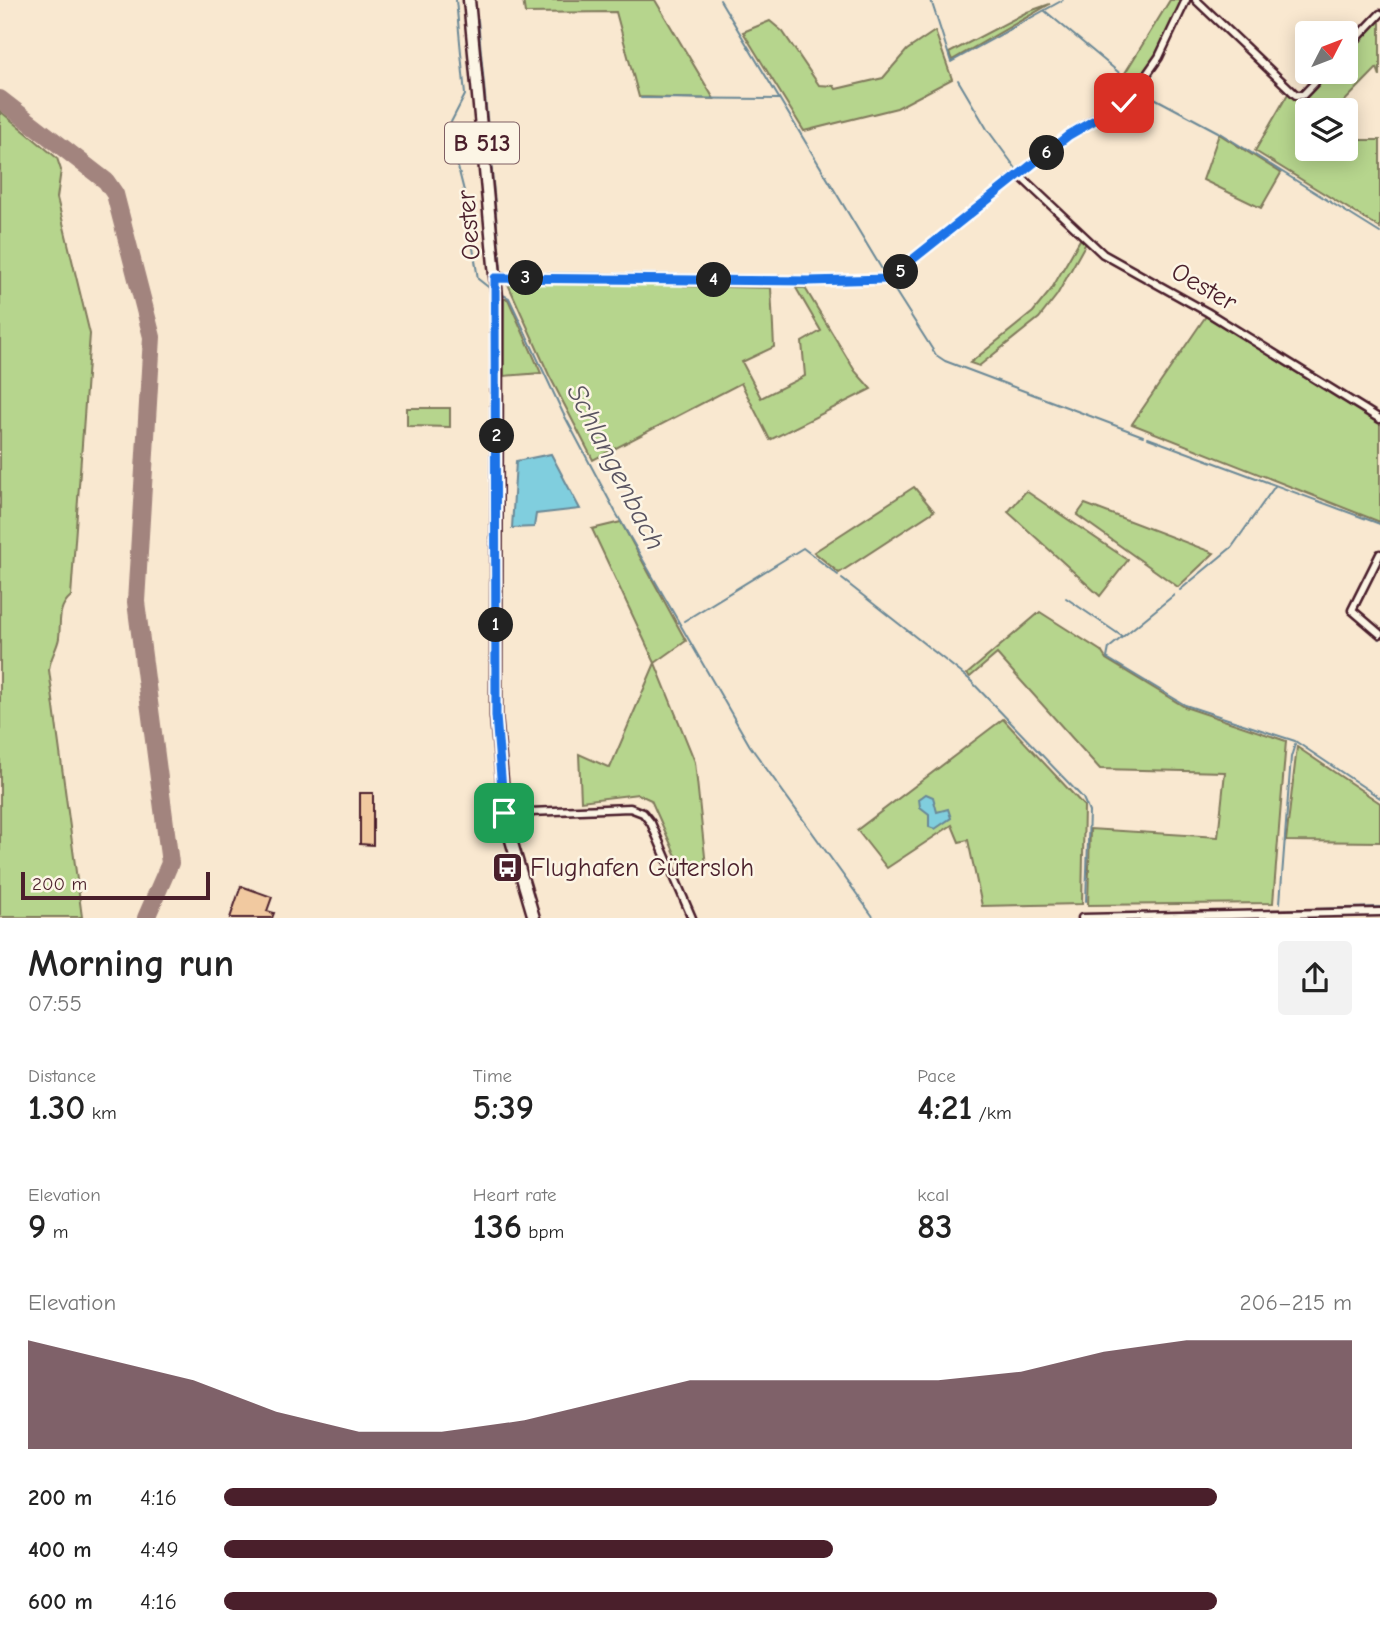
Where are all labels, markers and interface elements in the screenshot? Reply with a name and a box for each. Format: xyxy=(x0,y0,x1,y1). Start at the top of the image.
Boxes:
north arrow xyxy=(1295,21,1358,84)
map controls xyxy=(1295,21,1358,161)
pin xyxy=(1094,73,1154,133)
icon: check xyxy=(1105,84,1143,122)
button: layers xyxy=(1295,98,1358,161)
road number: B 513 xyxy=(445,122,519,163)
pin: 6 xyxy=(1030,136,1064,170)
text: 6 xyxy=(1042,141,1051,163)
street label: Oester xyxy=(451,188,487,261)
pin: 5 xyxy=(884,254,918,290)
street label: Oester xyxy=(1166,256,1243,318)
pin: 3 xyxy=(508,260,544,296)
text: 5 xyxy=(895,260,906,282)
pin: 4 xyxy=(696,262,732,298)
text: 3 xyxy=(521,266,530,288)
text: 4 xyxy=(709,268,718,290)
water label: Schlangenbach xyxy=(560,379,672,555)
pin: 2 xyxy=(480,418,514,453)
text: 2 xyxy=(492,424,501,446)
pin: 1 xyxy=(478,608,514,642)
text: 1 xyxy=(492,613,499,635)
pin xyxy=(474,783,534,843)
icon: arrive xyxy=(485,794,523,832)
bus stop icon: Flughafen Gütersloh xyxy=(490,851,524,885)
place label: Flughafen Gütersloh xyxy=(530,853,754,883)
scale bar xyxy=(21,869,210,900)
text: 200 m xyxy=(32,873,87,895)
button: share xyxy=(1278,941,1352,1015)
text: Morning run xyxy=(28,942,234,986)
text: 07:55 xyxy=(28,990,82,1017)
text: Distance xyxy=(28,1065,96,1087)
text: Time xyxy=(473,1065,512,1087)
text: Pace xyxy=(917,1065,956,1087)
text: 1.30 xyxy=(28,1087,85,1128)
text: 5:39 xyxy=(473,1087,534,1128)
text: 4:21 xyxy=(917,1087,972,1128)
text: km xyxy=(85,1102,117,1124)
text: /km xyxy=(972,1102,1012,1124)
text: Elevation xyxy=(28,1184,101,1206)
text: Heart rate xyxy=(473,1184,556,1206)
text: kcal xyxy=(917,1184,949,1206)
text: 9 xyxy=(28,1206,46,1247)
text: 136 xyxy=(473,1206,522,1247)
text: 83 xyxy=(917,1206,953,1247)
text: m xyxy=(46,1221,68,1243)
text: bpm xyxy=(522,1221,564,1243)
text: Elevation xyxy=(28,1289,116,1316)
text: 206–215 m xyxy=(1239,1289,1352,1316)
text: 200 m xyxy=(28,1484,92,1511)
text: 4:16 xyxy=(140,1484,177,1511)
text: 400 m xyxy=(28,1536,92,1563)
text: 4:49 xyxy=(140,1536,179,1563)
text: 600 m xyxy=(28,1588,93,1615)
text: 4:16 xyxy=(140,1588,177,1615)

